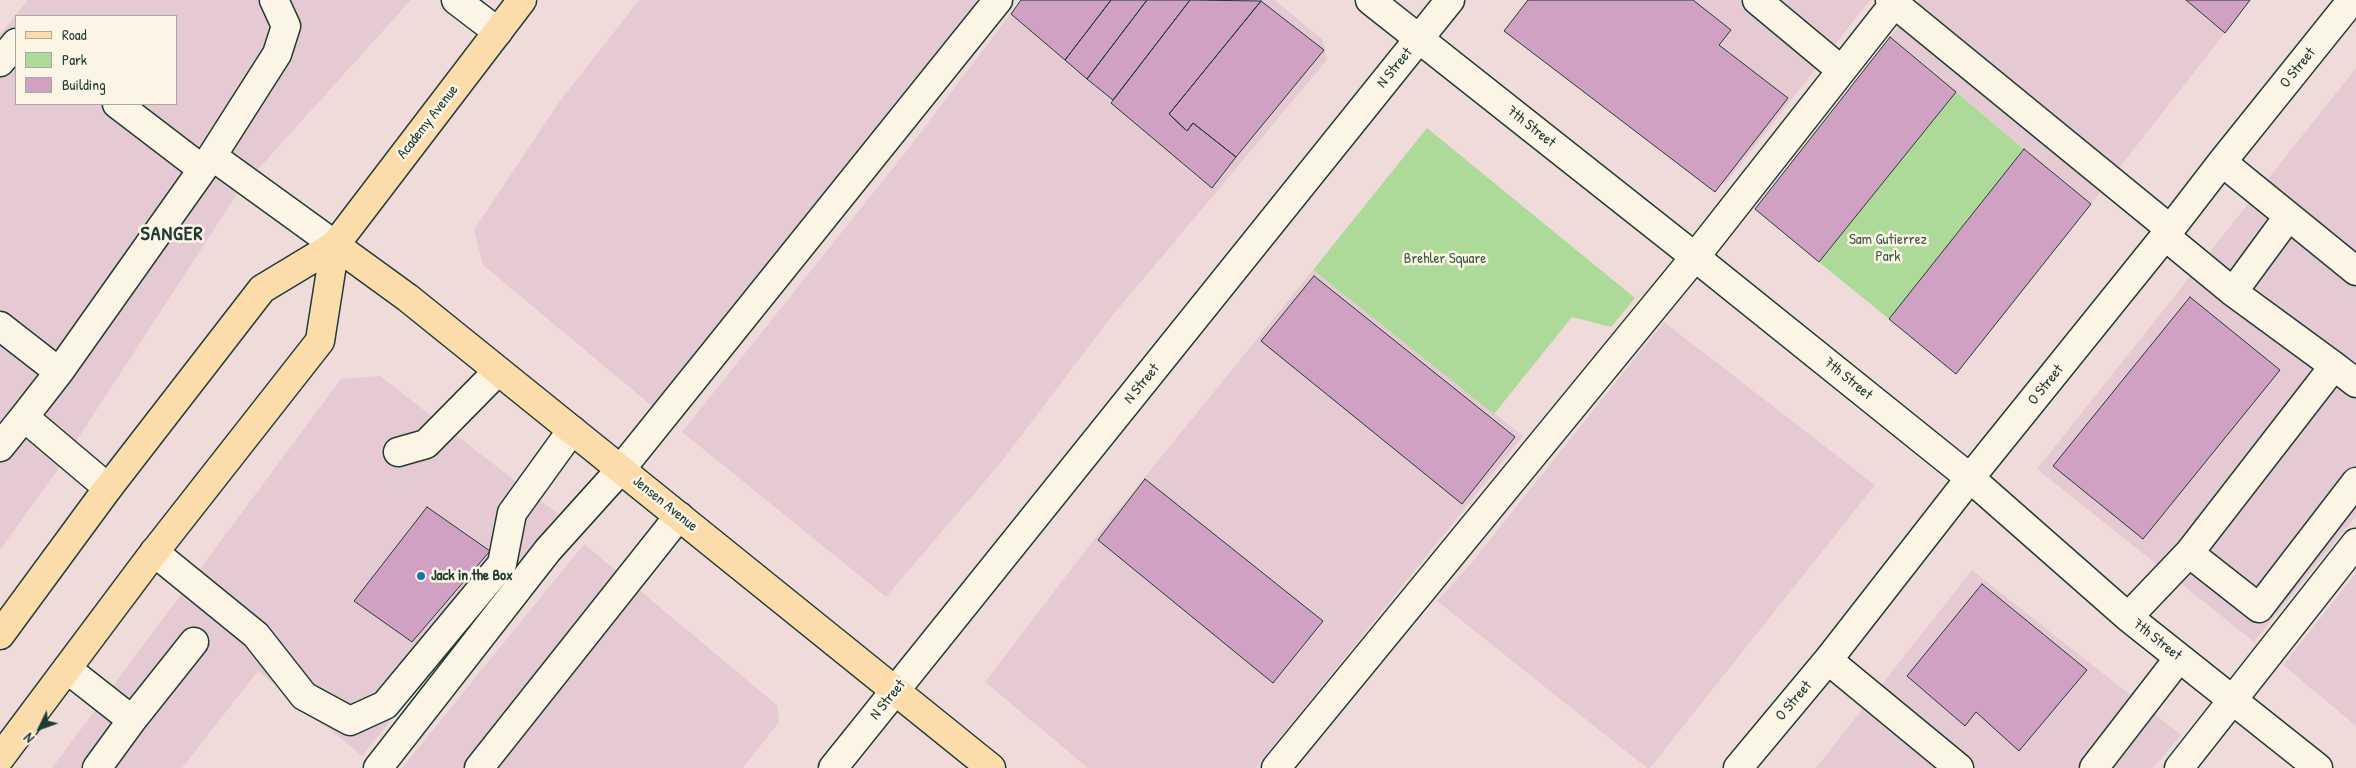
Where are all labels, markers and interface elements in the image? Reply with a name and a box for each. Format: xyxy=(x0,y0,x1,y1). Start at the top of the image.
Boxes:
legend xyxy=(15,15,178,105)
text: Road xyxy=(62,24,87,45)
street label: N Street xyxy=(1373,44,1417,92)
street label: O Street xyxy=(2276,44,2320,92)
text: Park xyxy=(62,49,87,70)
text: Building xyxy=(62,74,106,95)
street label: Academy Avenue xyxy=(394,81,462,163)
street label: 7th Street xyxy=(1503,102,1559,152)
district label: SANGER xyxy=(140,223,204,247)
park label: Sam Gutierrez Park xyxy=(1849,231,1927,266)
park label: Brehler Square xyxy=(1404,250,1486,268)
street label: 7th Street xyxy=(1820,354,1876,404)
street label: N Street xyxy=(1120,360,1164,408)
street label: O Street xyxy=(2024,361,2068,409)
street label: Jensen Avenue xyxy=(629,472,701,536)
place label: Jack in the Box xyxy=(431,567,513,585)
marker: Jack in the Box xyxy=(415,570,427,582)
street label: 7th Street xyxy=(2129,615,2185,665)
street label: N Street xyxy=(866,676,910,724)
street label: O Street xyxy=(1772,677,1816,725)
north arrow xyxy=(15,703,65,753)
text: N xyxy=(19,729,38,748)

